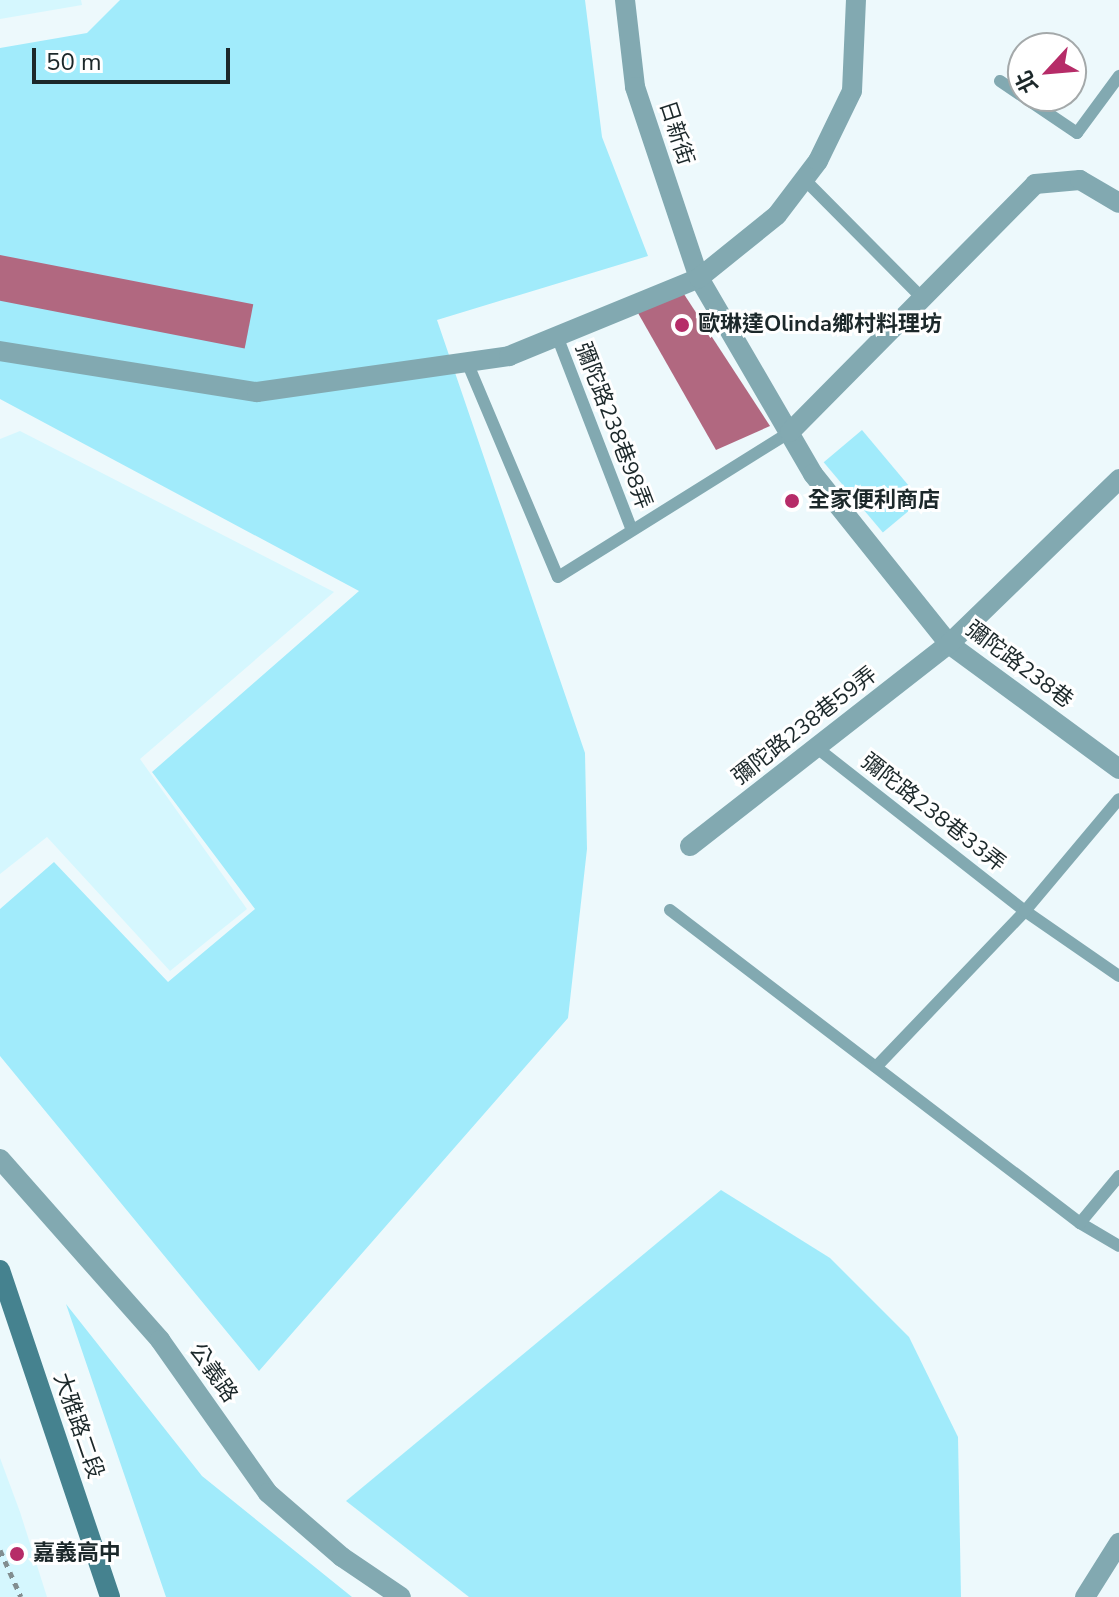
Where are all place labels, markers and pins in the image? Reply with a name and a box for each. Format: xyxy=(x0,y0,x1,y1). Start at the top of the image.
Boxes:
place label: 歐琳達Olinda鄉村料理坊 xyxy=(698,312,942,338)
marker: 歐琳達Olinda鄉村料理坊 xyxy=(673,316,691,334)
place label: 全家便利商店 xyxy=(808,488,940,514)
marker: 全家便利商店 xyxy=(783,492,801,510)
place label: 嘉義高中 xyxy=(33,1541,121,1567)
marker: 嘉義高中 xyxy=(8,1545,26,1563)

